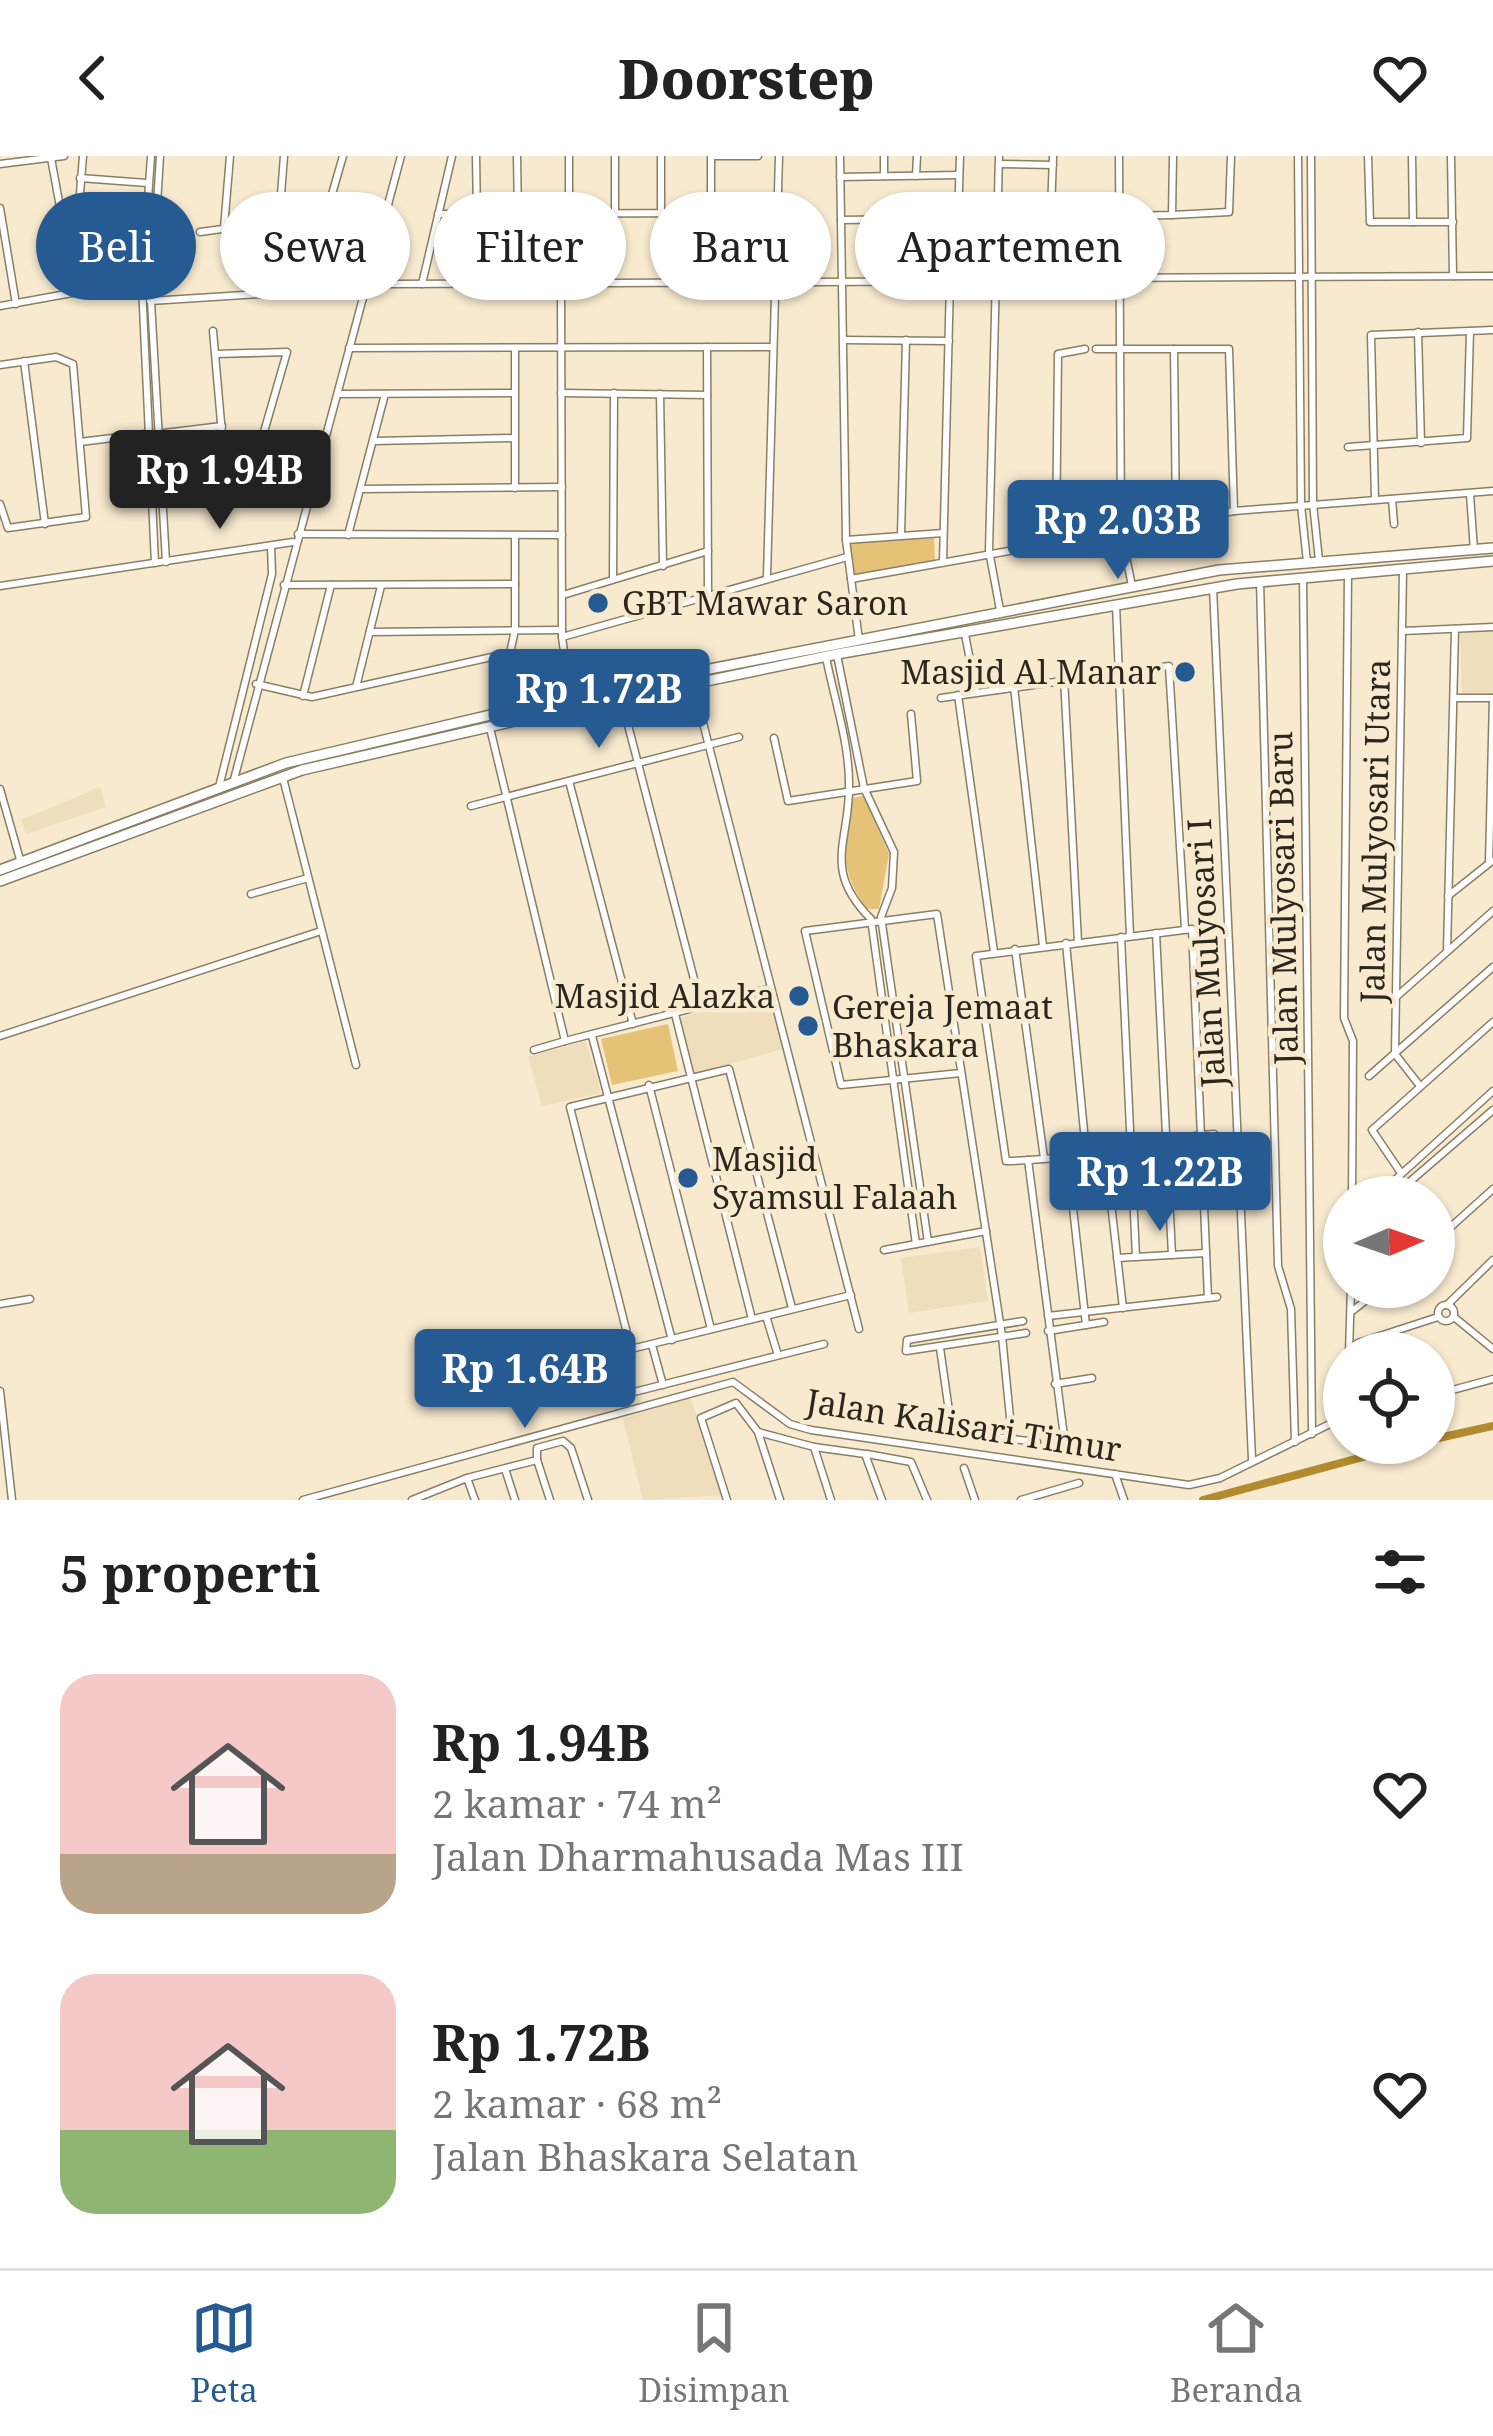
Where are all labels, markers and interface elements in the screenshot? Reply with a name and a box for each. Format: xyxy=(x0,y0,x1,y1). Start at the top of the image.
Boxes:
text: Doorstep xyxy=(618,41,875,115)
icon: back xyxy=(60,45,126,111)
icon: heart xyxy=(1367,45,1433,111)
chip: Beli xyxy=(36,192,196,300)
chip: Sewa xyxy=(220,192,410,300)
chip: Filter xyxy=(434,192,626,300)
chip: Baru xyxy=(650,192,831,300)
chip: Apartemen xyxy=(855,192,1165,300)
pin: Rp 1.94B xyxy=(96,430,344,532)
text: Rp 1.94B xyxy=(137,442,303,495)
pin: Rp 2.03B xyxy=(994,480,1242,582)
text: Rp 2.03B xyxy=(1035,492,1201,545)
place label: GBT Mawar Saron xyxy=(622,580,908,625)
marker: GBT Mawar Saron xyxy=(585,590,611,616)
pin: Rp 1.72B xyxy=(475,649,723,751)
place label: Masjid Al Manar xyxy=(900,649,1161,694)
street label: Jalan Mulyosari Utara xyxy=(1349,658,1400,1005)
marker: Masjid Al Manar xyxy=(1172,659,1198,685)
text: Rp 1.72B xyxy=(516,661,682,714)
street label: Jalan Mulyosari Baru xyxy=(1257,731,1308,1066)
street label: Jalan Mulyosari I xyxy=(1176,817,1235,1090)
place label: Masjid Alazka xyxy=(554,973,775,1018)
marker: Masjid Alazka xyxy=(786,983,812,1009)
place label: Gereja Jemaat Bhaskara xyxy=(832,984,1053,1067)
marker: Gereja Jemaat Bhaskara xyxy=(795,1013,821,1039)
pin: Rp 1.22B xyxy=(1036,1132,1284,1234)
place label: Masjid Syamsul Falaah xyxy=(712,1136,957,1219)
text: Rp 1.22B xyxy=(1077,1144,1243,1197)
marker: Masjid Syamsul Falaah xyxy=(675,1165,701,1191)
north arrow xyxy=(1323,1176,1455,1308)
map controls xyxy=(1323,1176,1455,1464)
pin: Rp 1.64B xyxy=(401,1329,649,1431)
button: locate xyxy=(1323,1332,1455,1464)
text: Rp 1.64B xyxy=(442,1341,608,1394)
street label: Jalan Kalisari Timur xyxy=(802,1377,1125,1472)
text: 5 properti xyxy=(60,1537,320,1607)
icon: filters xyxy=(1367,1539,1433,1605)
text: Rp 1.94B xyxy=(432,1706,650,1776)
icon: home xyxy=(156,1722,300,1866)
icon: heart xyxy=(1367,1761,1433,1827)
text: 2 kamar · 74 m² xyxy=(432,1776,722,1829)
text: Jalan Dharmahusada Mas III xyxy=(432,1829,964,1882)
text: Rp 1.72B xyxy=(432,2006,650,2076)
icon: home xyxy=(156,2022,300,2166)
icon: heart xyxy=(1367,2061,1433,2127)
text: 2 kamar · 68 m² xyxy=(432,2076,722,2129)
text: Jalan Bhaskara Selatan xyxy=(432,2129,858,2182)
tab: Peta xyxy=(190,2295,258,2412)
tab: Disimpan xyxy=(638,2295,790,2412)
tab: Beranda xyxy=(1170,2295,1303,2412)

